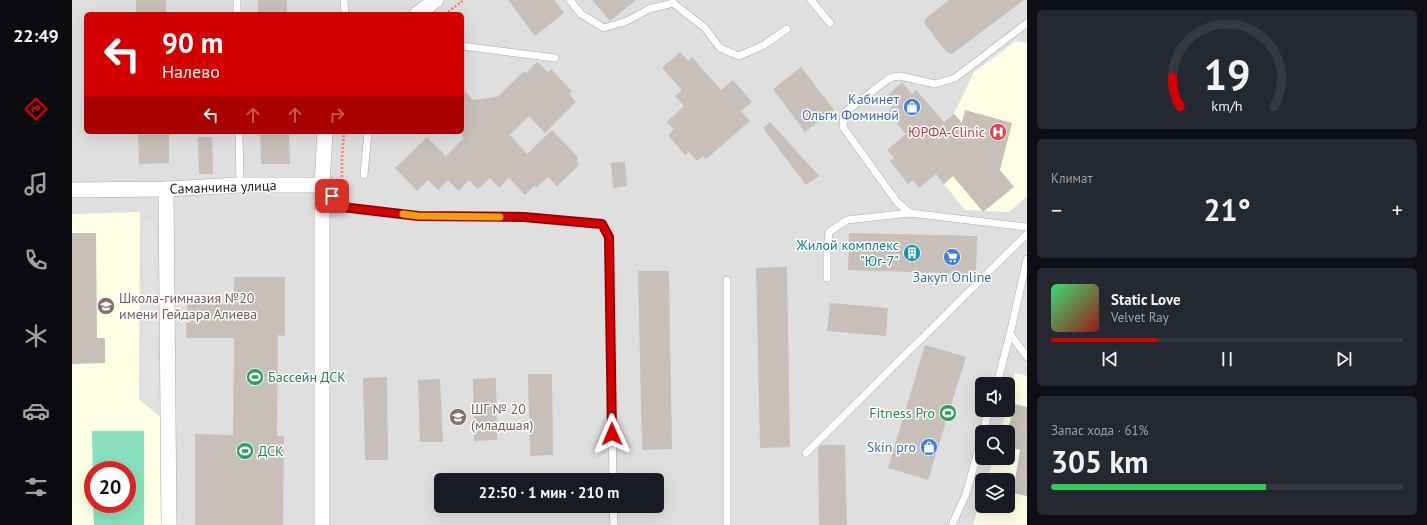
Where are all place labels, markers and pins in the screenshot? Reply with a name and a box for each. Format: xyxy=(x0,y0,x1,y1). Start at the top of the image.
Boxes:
place label: Кабинет Ольги Фоминой xyxy=(802,90,899,124)
shop icon: Кабинет Ольги Фоминой xyxy=(902,97,922,117)
hospital icon: ЮРФА-Clinic xyxy=(988,122,1008,142)
place label: ЮРФА-Clinic xyxy=(908,123,985,141)
pin xyxy=(315,179,349,213)
place label: Жилой комплекс "Юг-7" xyxy=(796,236,899,270)
building icon: Жилой комплекс "Юг-7" xyxy=(902,243,922,263)
supermarket icon: Закуп Online xyxy=(942,247,962,267)
place label: Закуп Online xyxy=(913,268,991,286)
place label: Школа-гимназия №20 имени Гейдара Алиева xyxy=(119,289,257,323)
school or university icon: Школа-гимназия №20 имени Гейдара Алиева xyxy=(96,296,116,316)
sports icon: Бассейн ДСК xyxy=(245,367,265,387)
place label: Бассейн ДСК xyxy=(268,368,346,386)
place label: ШГ № 20 (младшая) xyxy=(471,400,533,434)
sports icon: Fitness Pro xyxy=(938,403,958,423)
place label: Fitness Pro xyxy=(869,404,935,422)
school or university icon: ШГ № 20 (младшая) xyxy=(448,407,468,427)
shop icon: Skin pro xyxy=(919,437,939,457)
place label: Skin pro xyxy=(867,438,916,456)
sports icon: ДСК xyxy=(235,441,255,461)
place label: ДСК xyxy=(258,442,284,460)

